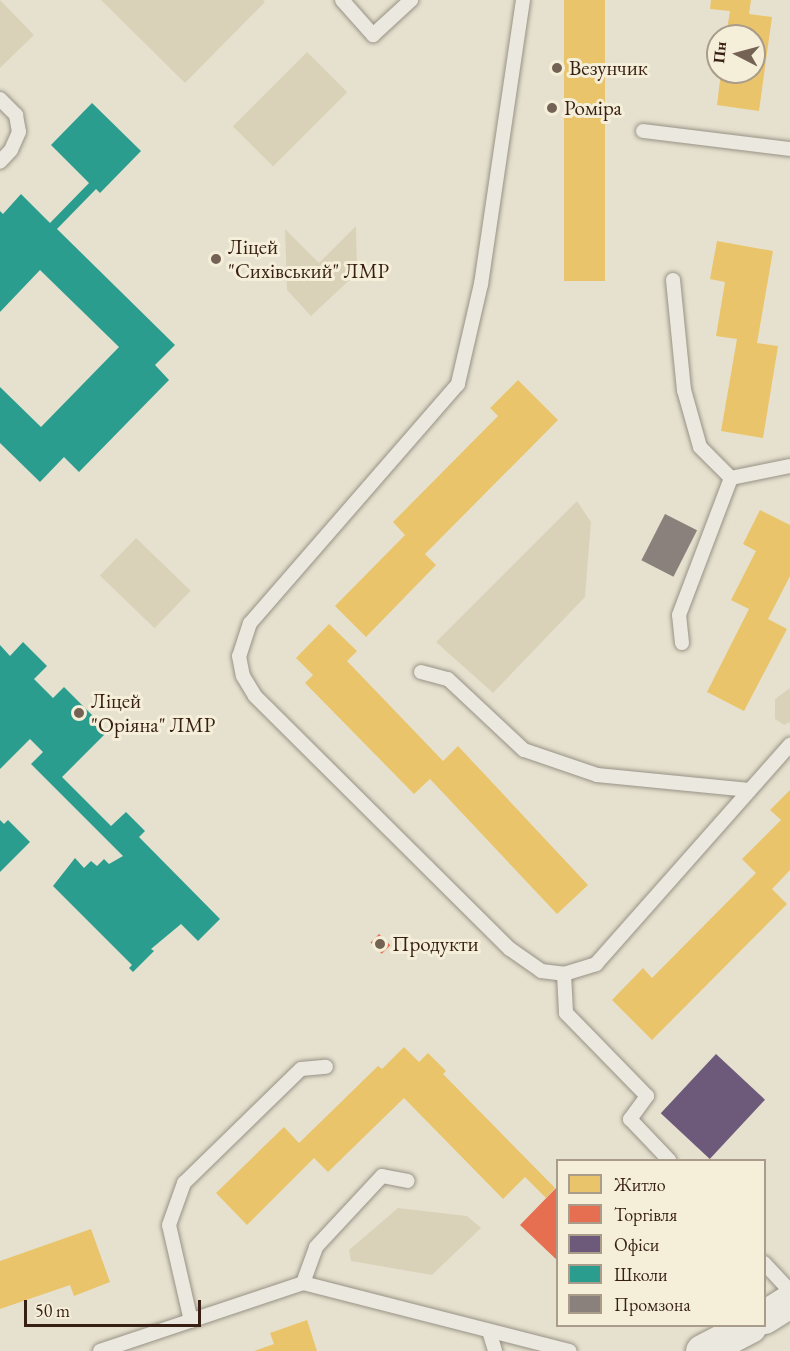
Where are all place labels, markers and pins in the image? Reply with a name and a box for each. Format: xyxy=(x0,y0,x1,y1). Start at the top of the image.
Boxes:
place label: Везунчик xyxy=(569,55,648,81)
marker: Везунчик xyxy=(550,61,564,75)
place label: Роміра xyxy=(564,95,622,121)
marker: Роміра xyxy=(545,101,559,115)
place label: Ліцей "Сихівський" ЛМР xyxy=(228,234,389,284)
marker: Ліцей "Сихівський" ЛМР xyxy=(209,252,223,266)
place label: Ліцей "Оріяна" ЛМР xyxy=(91,688,215,738)
marker: Ліцей "Оріяна" ЛМР xyxy=(72,706,86,720)
place label: Продукти xyxy=(392,931,479,957)
marker: Продукти xyxy=(373,937,387,951)

